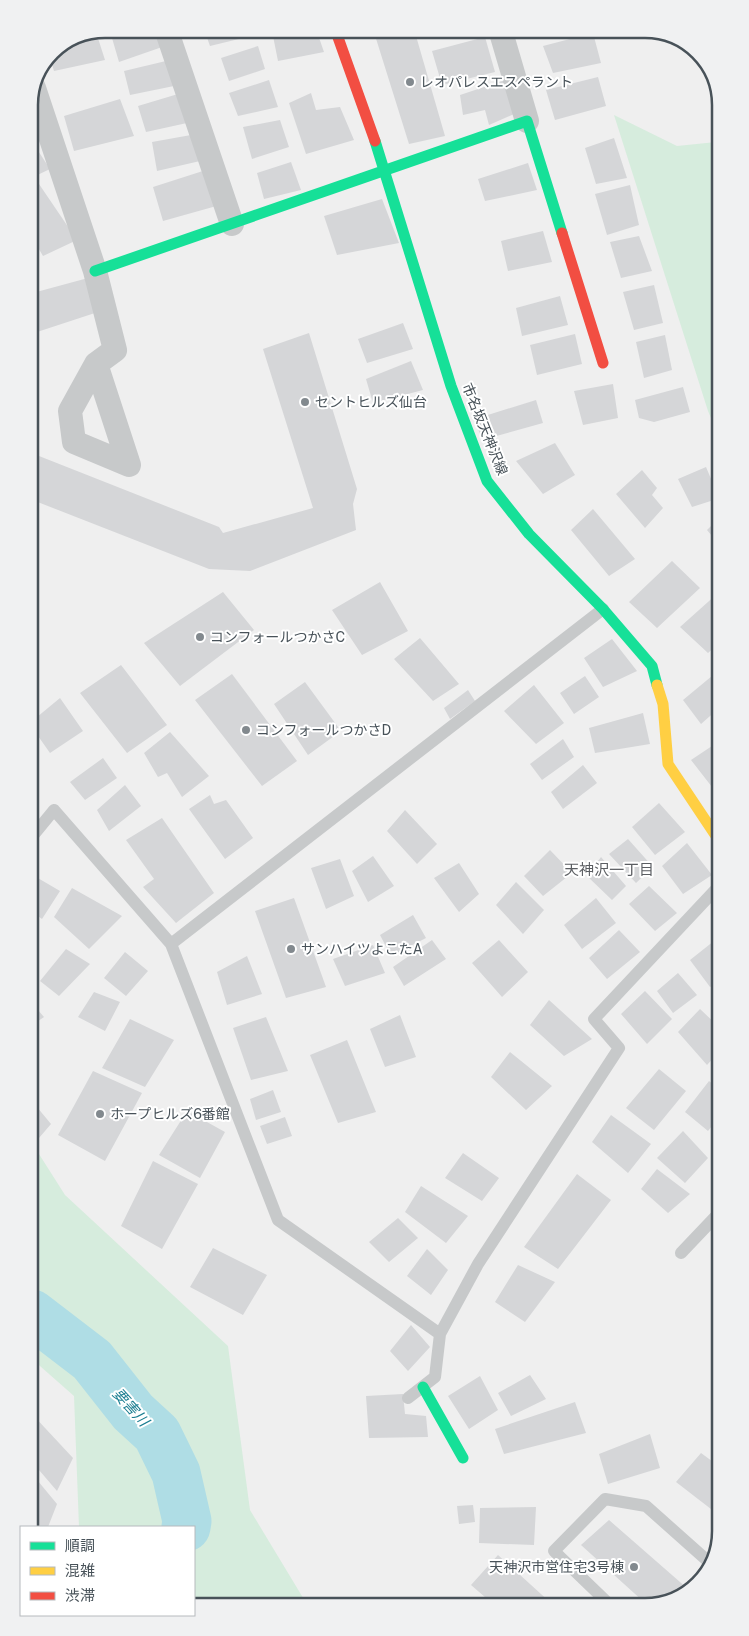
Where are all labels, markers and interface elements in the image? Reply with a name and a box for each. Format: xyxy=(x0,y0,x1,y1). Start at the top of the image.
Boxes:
place label: レオパレスエスペラント xyxy=(420,74,573,90)
marker: レオパレスエスペラント xyxy=(404,76,416,88)
street label: 市名坂天神沢線 xyxy=(459,381,511,477)
place label: セントヒルズ仙台 xyxy=(315,394,427,410)
marker: セントヒルズ仙台 xyxy=(299,396,311,408)
place label: コンフォールつかさC xyxy=(210,629,345,645)
marker: コンフォールつかさC xyxy=(194,631,206,643)
place label: コンフォールつかさD xyxy=(256,722,391,738)
marker: コンフォールつかさD xyxy=(240,724,252,736)
district label: 天神沢一丁目 xyxy=(564,861,654,878)
place label: サンハイツよこたA xyxy=(301,941,423,957)
marker: サンハイツよこたA xyxy=(285,943,297,955)
place label: ホープヒルズ6番館 xyxy=(110,1106,230,1122)
marker: ホープヒルズ6番館 xyxy=(94,1108,106,1120)
water label: 要害川 xyxy=(110,1385,154,1431)
legend xyxy=(20,1526,195,1616)
text: 順調 xyxy=(65,1537,95,1554)
place label: 天神沢市営住宅3号棟 xyxy=(489,1559,624,1575)
marker: 天神沢市営住宅3号棟 xyxy=(628,1561,640,1573)
text: 混雑 xyxy=(65,1562,95,1579)
text: 渋滞 xyxy=(65,1587,95,1604)

